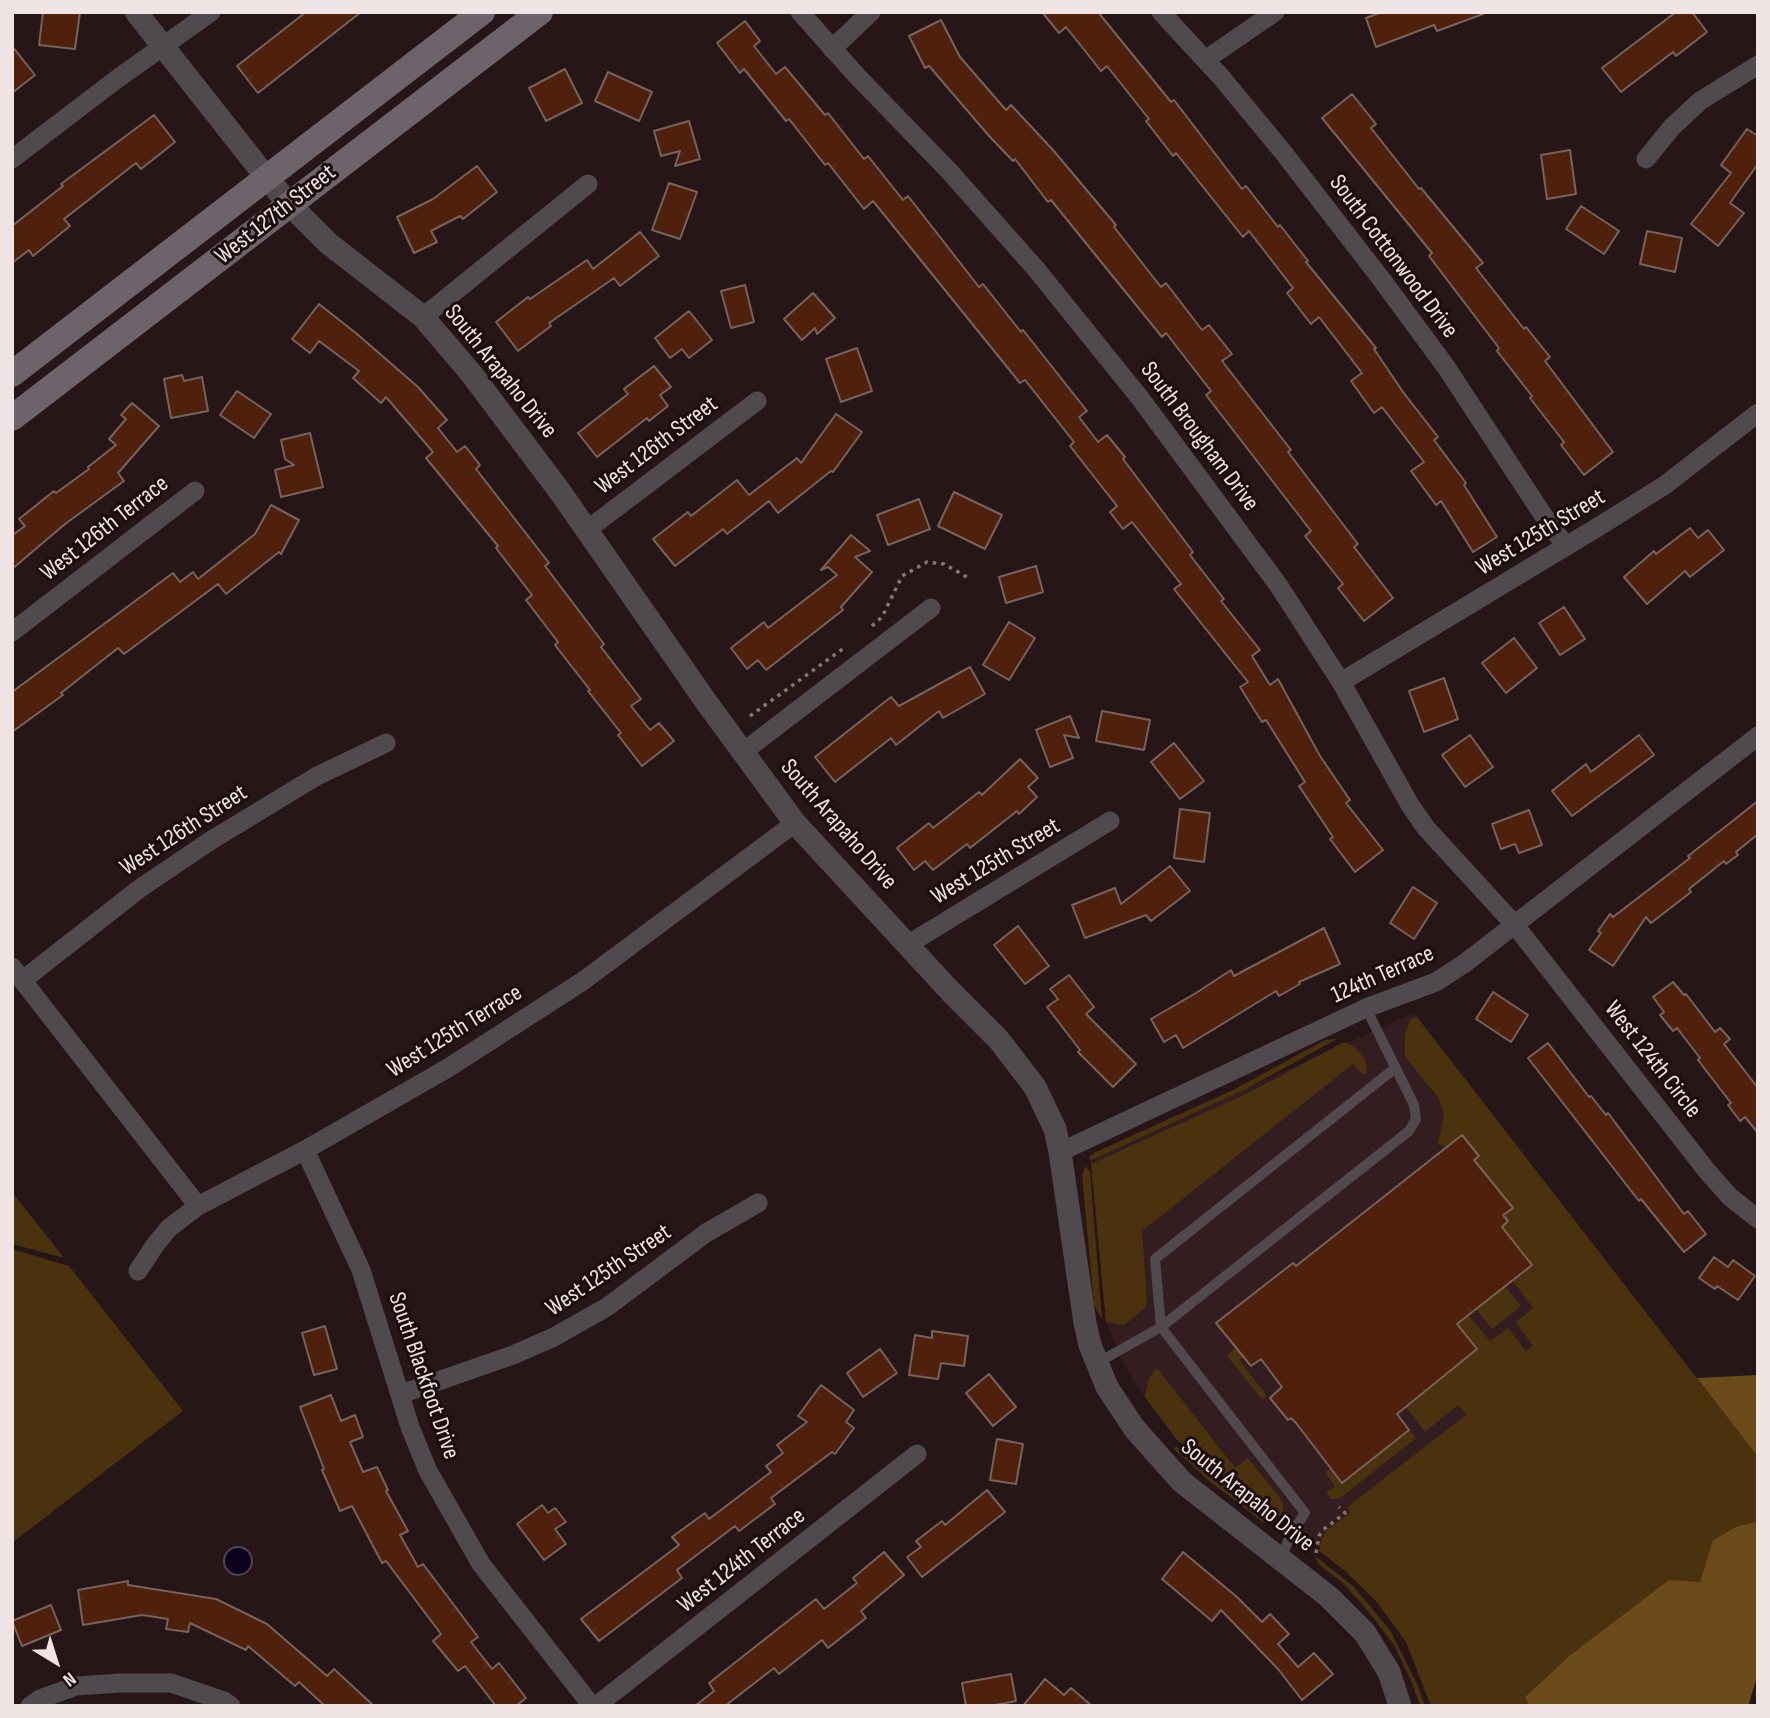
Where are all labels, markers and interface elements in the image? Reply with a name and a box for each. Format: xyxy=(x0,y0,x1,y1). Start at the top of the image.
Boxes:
street label: West 127th Street xyxy=(210,159,342,271)
street label: South Cottonwood Drive xyxy=(1322,170,1464,344)
street label: South Arapaho Drive xyxy=(437,300,563,444)
street label: South Brougham Drive xyxy=(1134,357,1264,517)
street label: West 126th Street xyxy=(590,391,724,501)
street label: West 126th Terrace xyxy=(35,470,175,588)
street label: West 125th Street xyxy=(1472,483,1610,583)
street label: South Arapaho Drive xyxy=(774,754,902,896)
street label: West 126th Street xyxy=(115,779,253,883)
street label: West 125th Street xyxy=(927,812,1065,912)
street label: 124th Terrace xyxy=(1327,940,1439,1010)
street label: West 125th Terrace xyxy=(382,979,528,1085)
street label: West 124th Circle xyxy=(1597,996,1707,1124)
street label: West 125th Street xyxy=(541,1219,677,1323)
street label: South Blackfoot Drive xyxy=(381,1289,465,1463)
street label: South Arapaho Drive xyxy=(1175,1433,1319,1559)
street label: West 124th Terrace xyxy=(672,1502,812,1620)
north arrow xyxy=(21,1627,91,1697)
text: N xyxy=(58,1667,80,1691)

